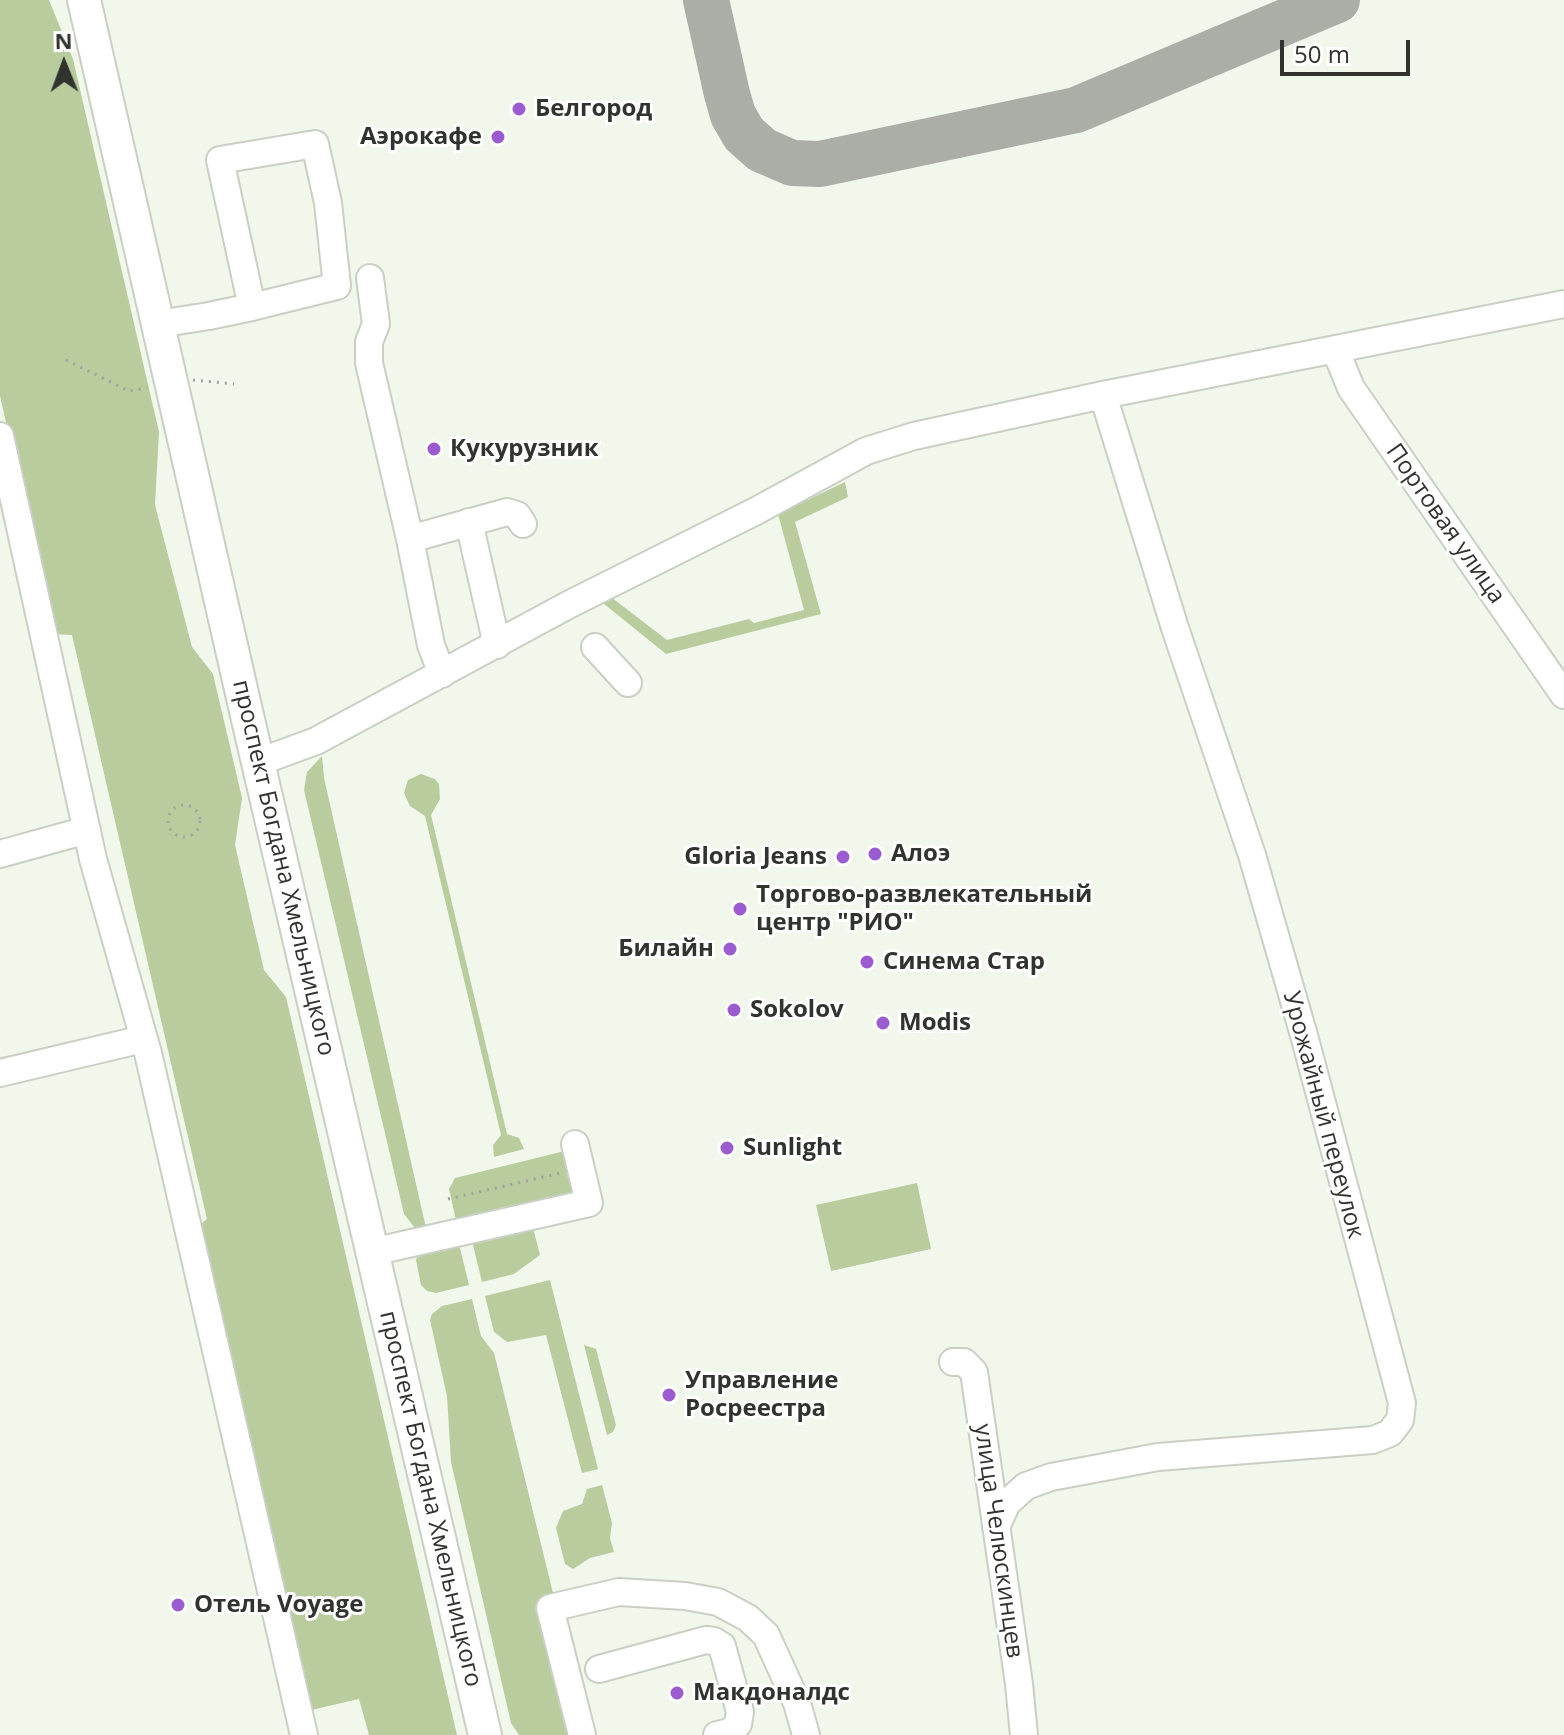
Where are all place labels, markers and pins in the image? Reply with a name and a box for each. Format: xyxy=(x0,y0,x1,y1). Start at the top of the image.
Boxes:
place label: Белгород xyxy=(535,95,652,123)
marker: Белгород xyxy=(510,100,528,118)
place label: Аэрокафе xyxy=(360,123,482,151)
marker: Аэрокафе xyxy=(489,128,507,146)
place label: Кукурузник xyxy=(450,435,598,463)
marker: Кукурузник xyxy=(425,440,443,458)
place label: Алоэ xyxy=(891,840,950,868)
place label: Gloria Jeans xyxy=(684,843,827,871)
marker: Алоэ xyxy=(866,845,884,863)
marker: Gloria Jeans xyxy=(834,848,852,866)
place label: Торгово-развлекательный центр "РИО" xyxy=(756,881,1092,937)
marker: Торгово-развлекательный центр "РИО" xyxy=(731,900,749,918)
place label: Билайн xyxy=(618,935,714,963)
marker: Билайн xyxy=(721,940,739,958)
place label: Синема Стар xyxy=(883,948,1045,976)
marker: Синема Стар xyxy=(858,953,876,971)
place label: Sokolov xyxy=(750,996,844,1024)
marker: Sokolov xyxy=(725,1001,743,1019)
place label: Modis xyxy=(899,1009,971,1037)
marker: Modis xyxy=(874,1014,892,1032)
place label: Sunlight xyxy=(743,1134,842,1162)
marker: Sunlight xyxy=(718,1139,736,1157)
place label: Управление Росреестра xyxy=(685,1367,838,1423)
marker: Управление Росреестра xyxy=(660,1386,678,1404)
place label: Отель Voyage xyxy=(194,1591,363,1619)
marker: Отель Voyage xyxy=(169,1596,187,1614)
place label: Макдоналдс xyxy=(693,1679,850,1707)
marker: Макдоналдс xyxy=(668,1684,686,1702)

